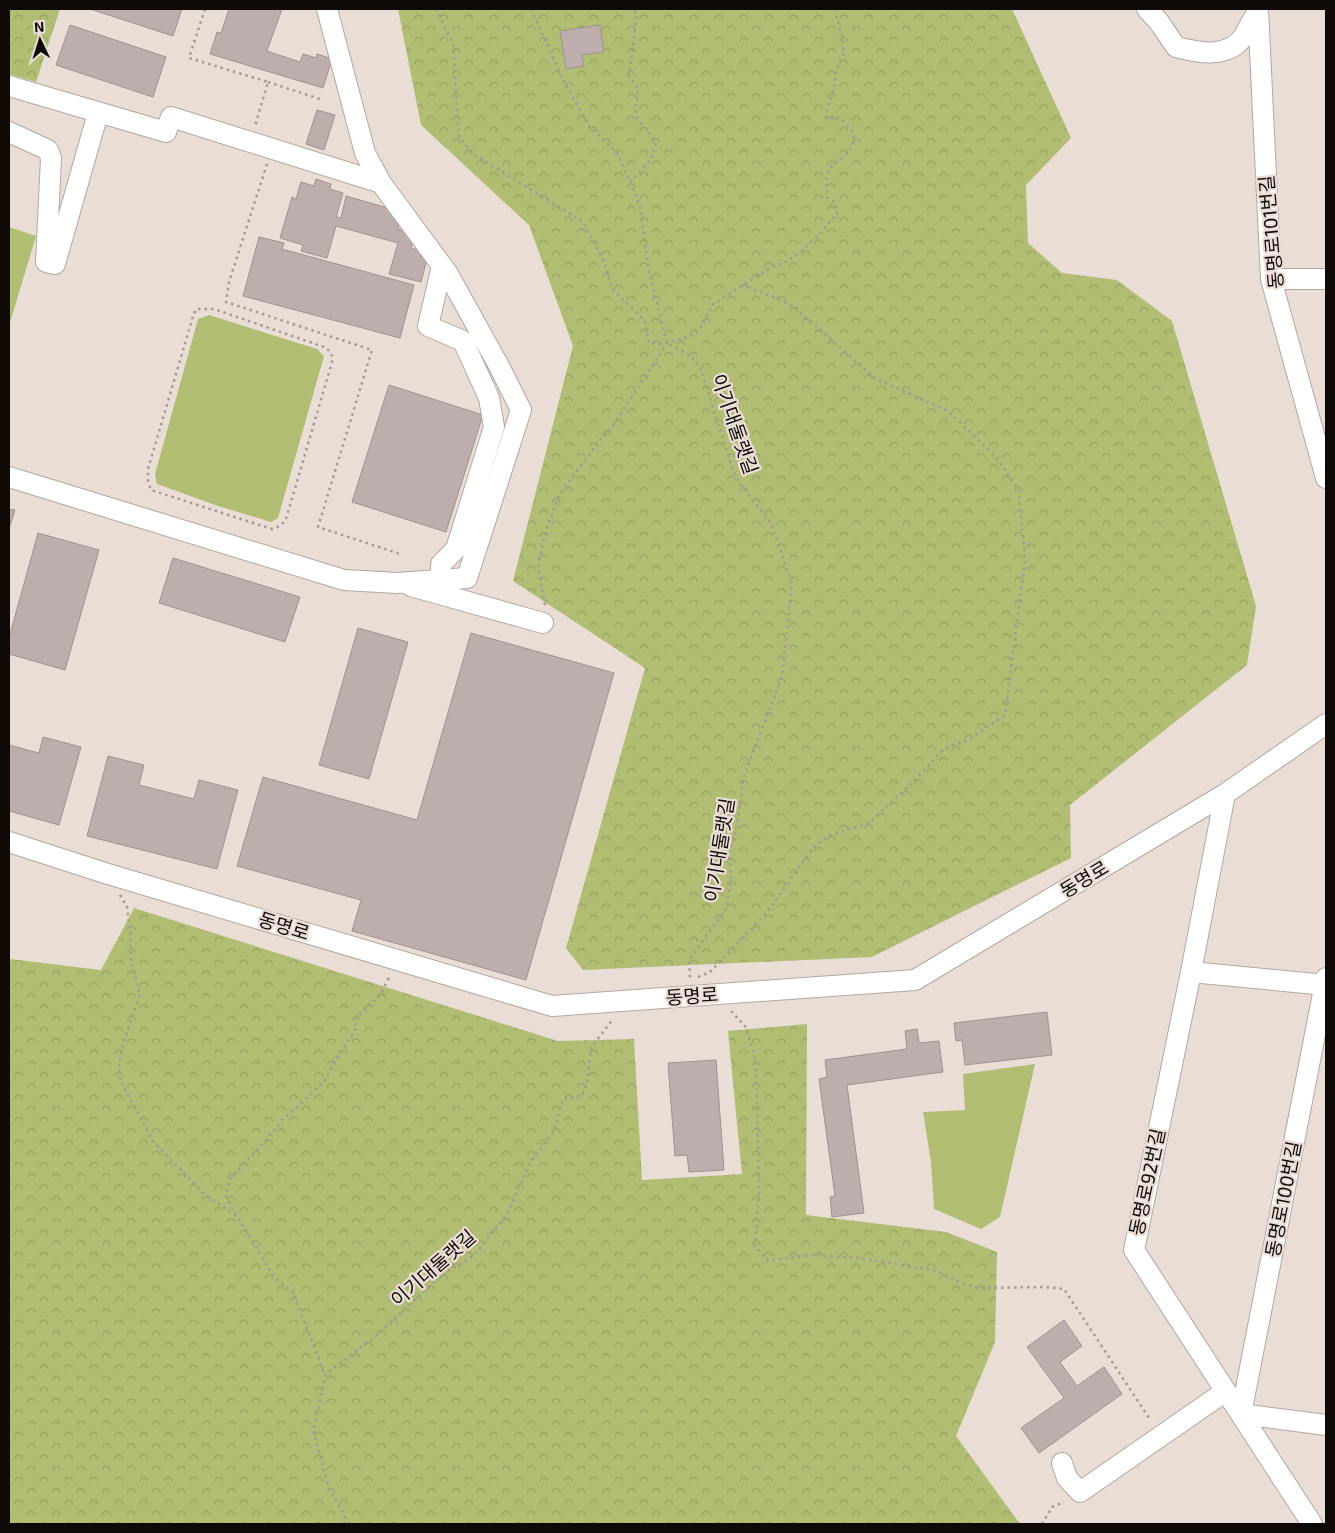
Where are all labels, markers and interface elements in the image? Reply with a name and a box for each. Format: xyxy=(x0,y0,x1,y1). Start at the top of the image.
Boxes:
north arrow xyxy=(15,15,65,65)
text: N xyxy=(33,18,45,35)
street label: 동명로101번길 xyxy=(1254,174,1287,290)
street label: 이기대둘랫길 xyxy=(708,371,763,477)
street label: 이기대둘랫길 xyxy=(699,796,738,904)
street label: 동명로 xyxy=(1055,855,1112,902)
street label: 동명로 xyxy=(256,907,313,944)
street label: 동명로 xyxy=(665,982,719,1009)
street label: 동명로92번길 xyxy=(1124,1126,1169,1238)
street label: 동명로100번길 xyxy=(1260,1139,1305,1259)
street label: 이기대둘랫길 xyxy=(386,1225,480,1311)

